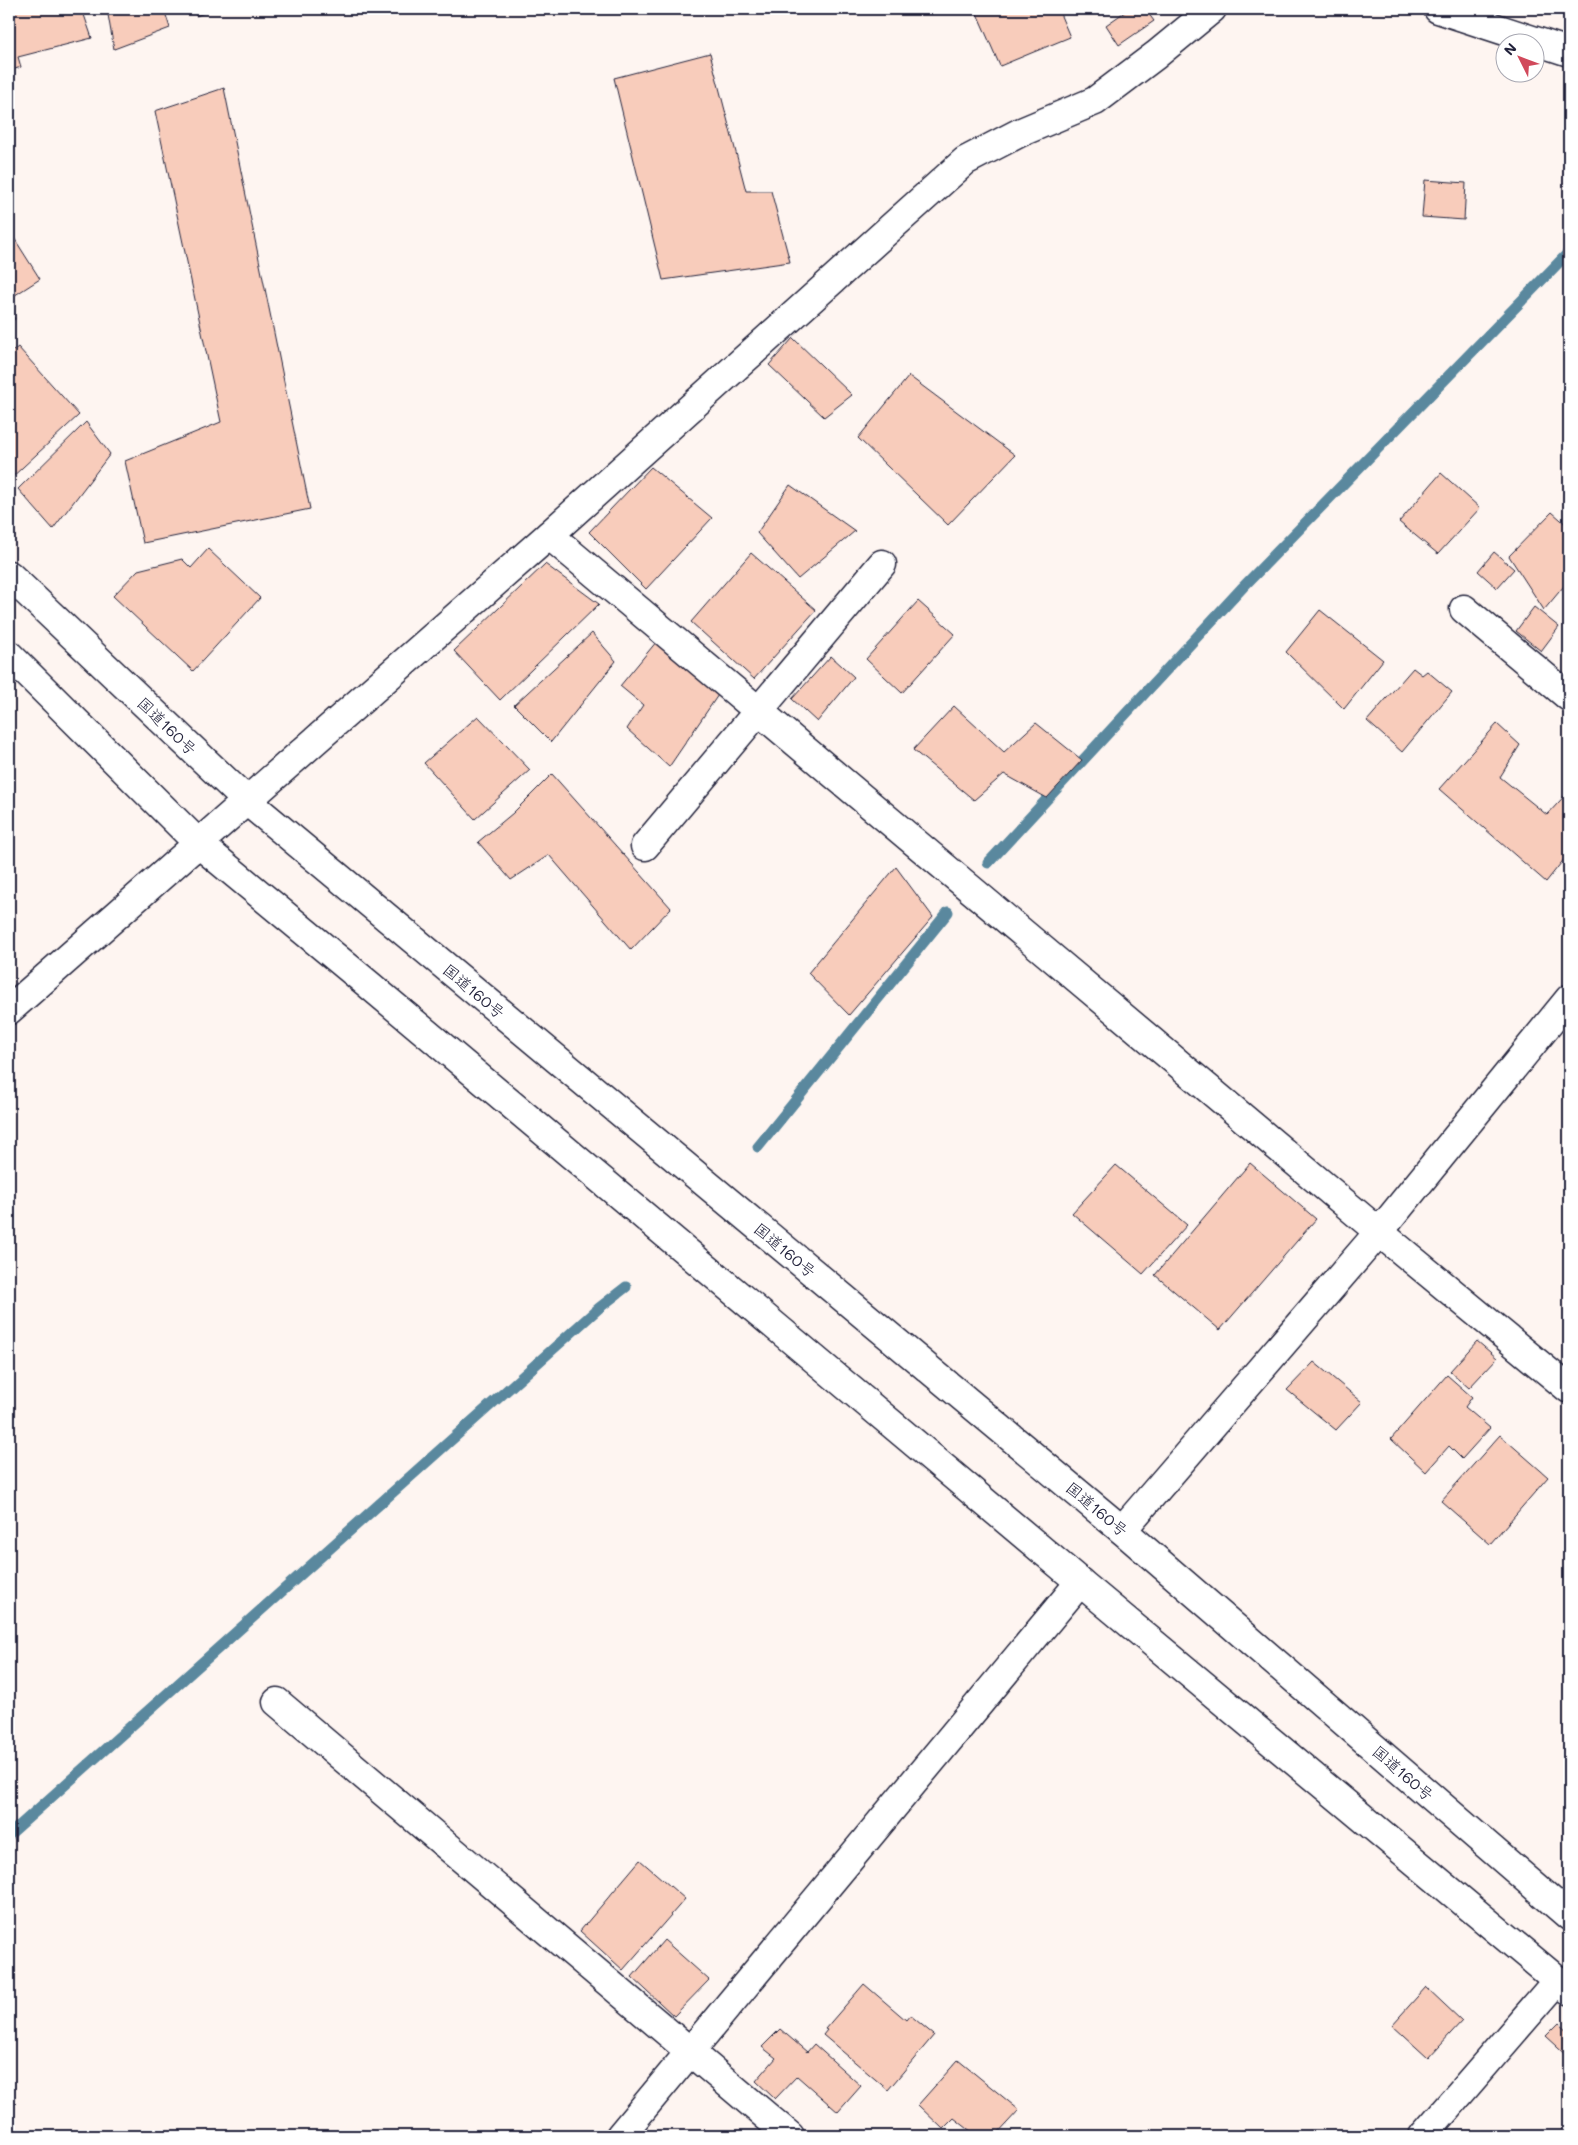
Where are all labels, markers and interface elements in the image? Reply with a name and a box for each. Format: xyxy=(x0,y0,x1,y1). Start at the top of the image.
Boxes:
north arrow xyxy=(1496,32,1546,82)
text: N xyxy=(1499,39,1521,59)
street label: 国道160号 xyxy=(133,692,202,759)
street label: 国道160号 xyxy=(439,959,510,1023)
street label: 国道160号 xyxy=(750,1218,821,1282)
street label: 国道160号 xyxy=(1062,1477,1133,1541)
street label: 国道160号 xyxy=(1368,1740,1438,1805)

